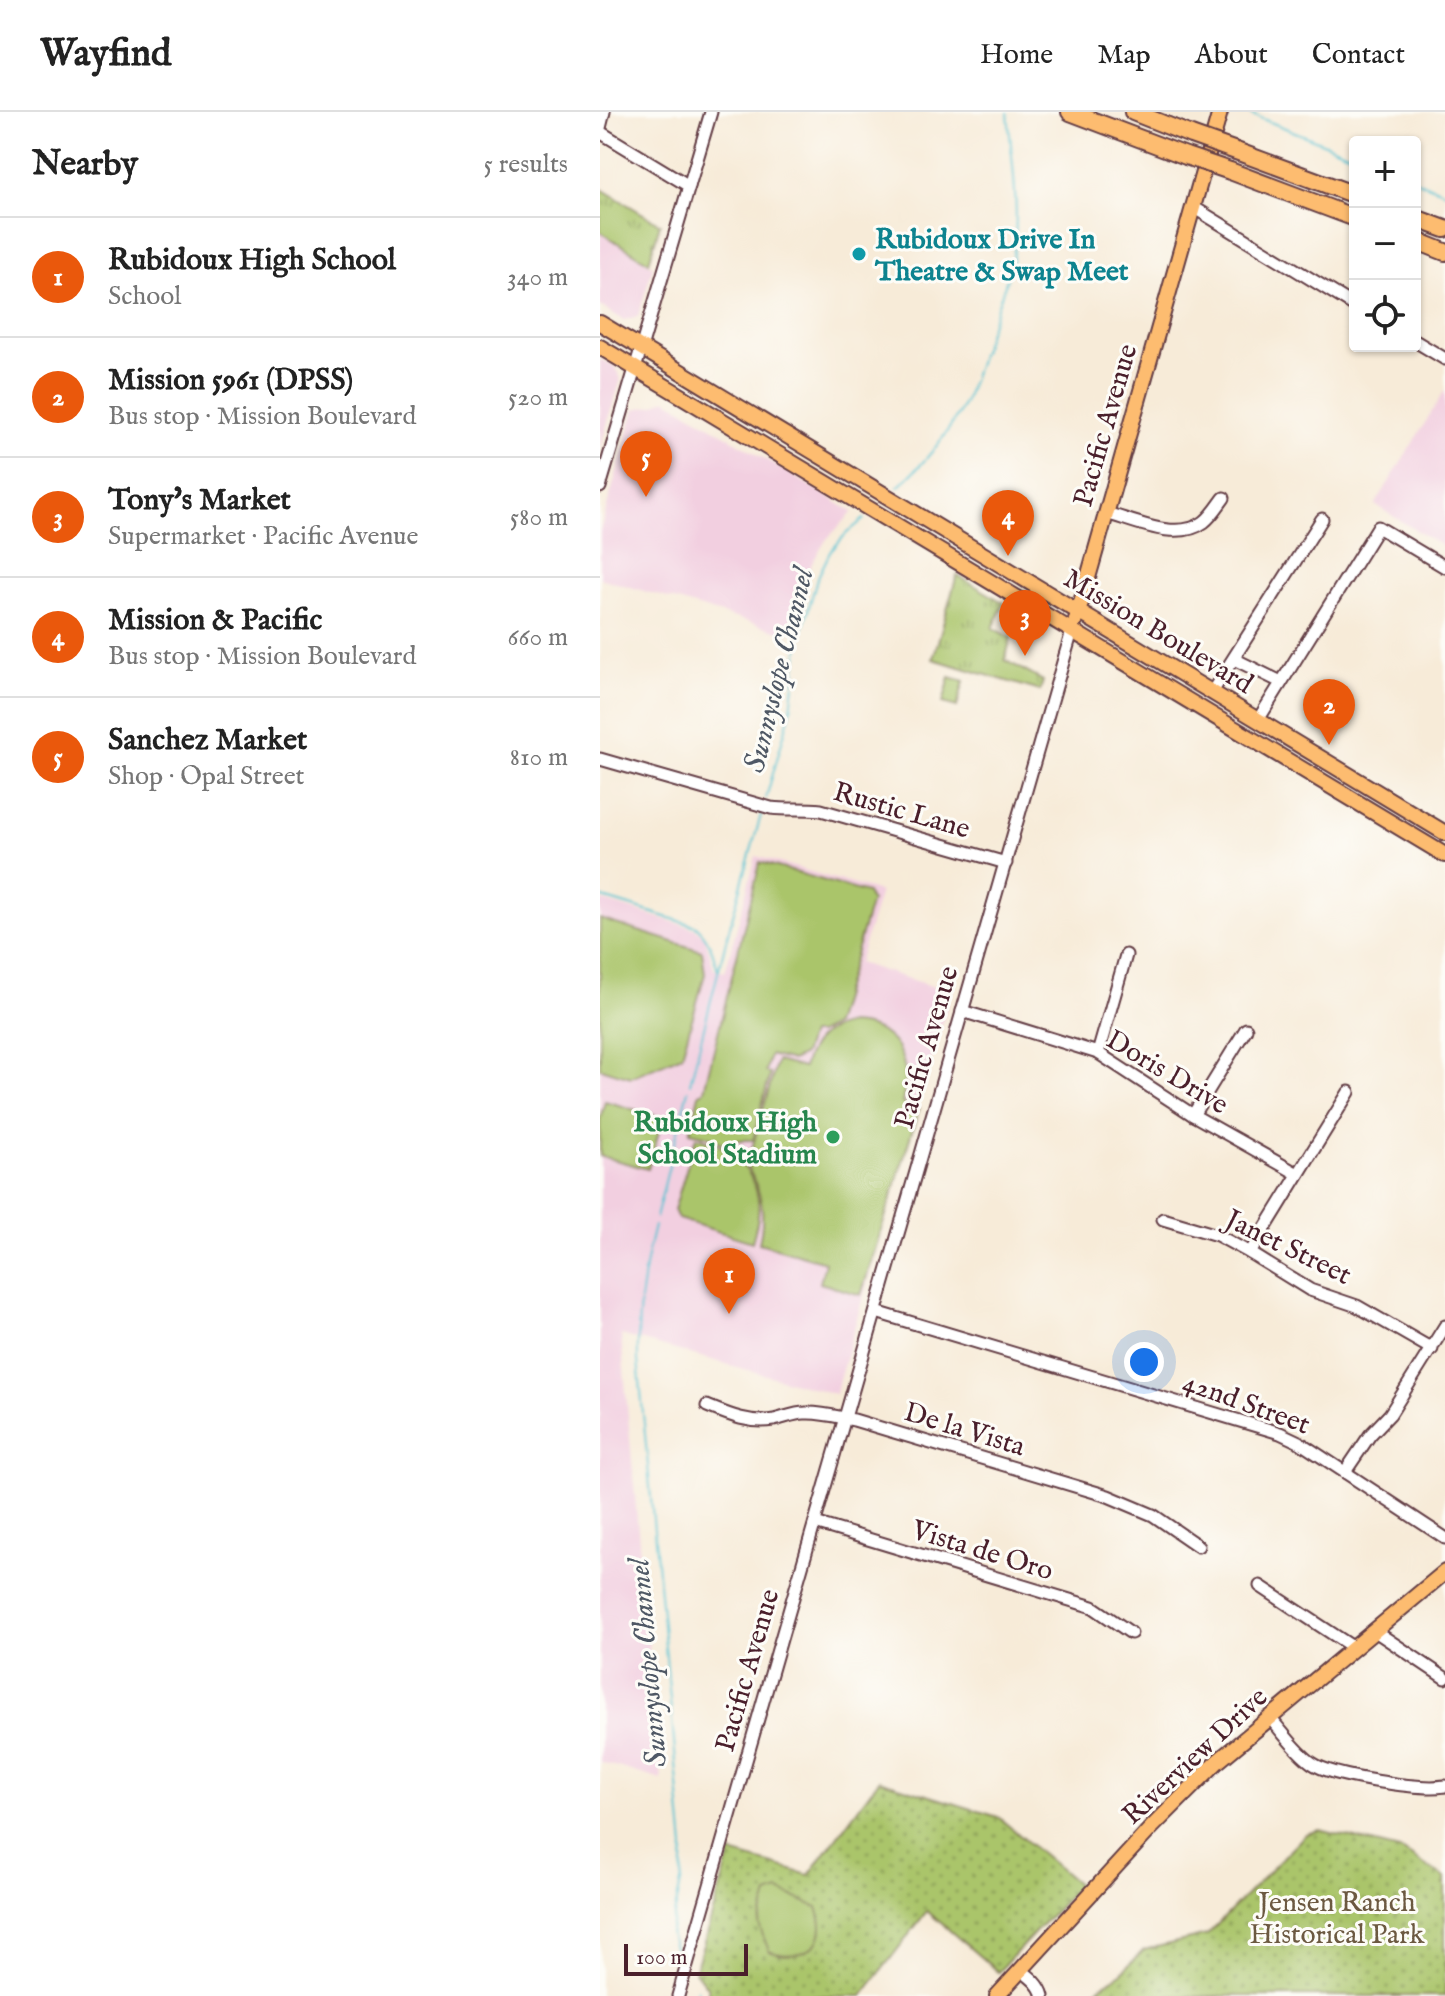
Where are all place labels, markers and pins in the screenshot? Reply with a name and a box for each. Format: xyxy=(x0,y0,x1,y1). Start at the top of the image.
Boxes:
place label: Rubidoux Drive In Theatre & Swap Meet xyxy=(874,223,1129,290)
marker: Rubidoux Drive In Theatre & Swap Meet xyxy=(850,245,868,263)
pin: 5 xyxy=(620,431,672,497)
pin: 4 xyxy=(982,490,1034,556)
pin: 3 xyxy=(999,590,1051,656)
pin: 2 xyxy=(1303,679,1355,745)
place label: Rubidoux High School Stadium xyxy=(633,1106,818,1173)
marker: Rubidoux High School Stadium xyxy=(824,1128,842,1146)
pin: 1 xyxy=(703,1248,755,1314)

